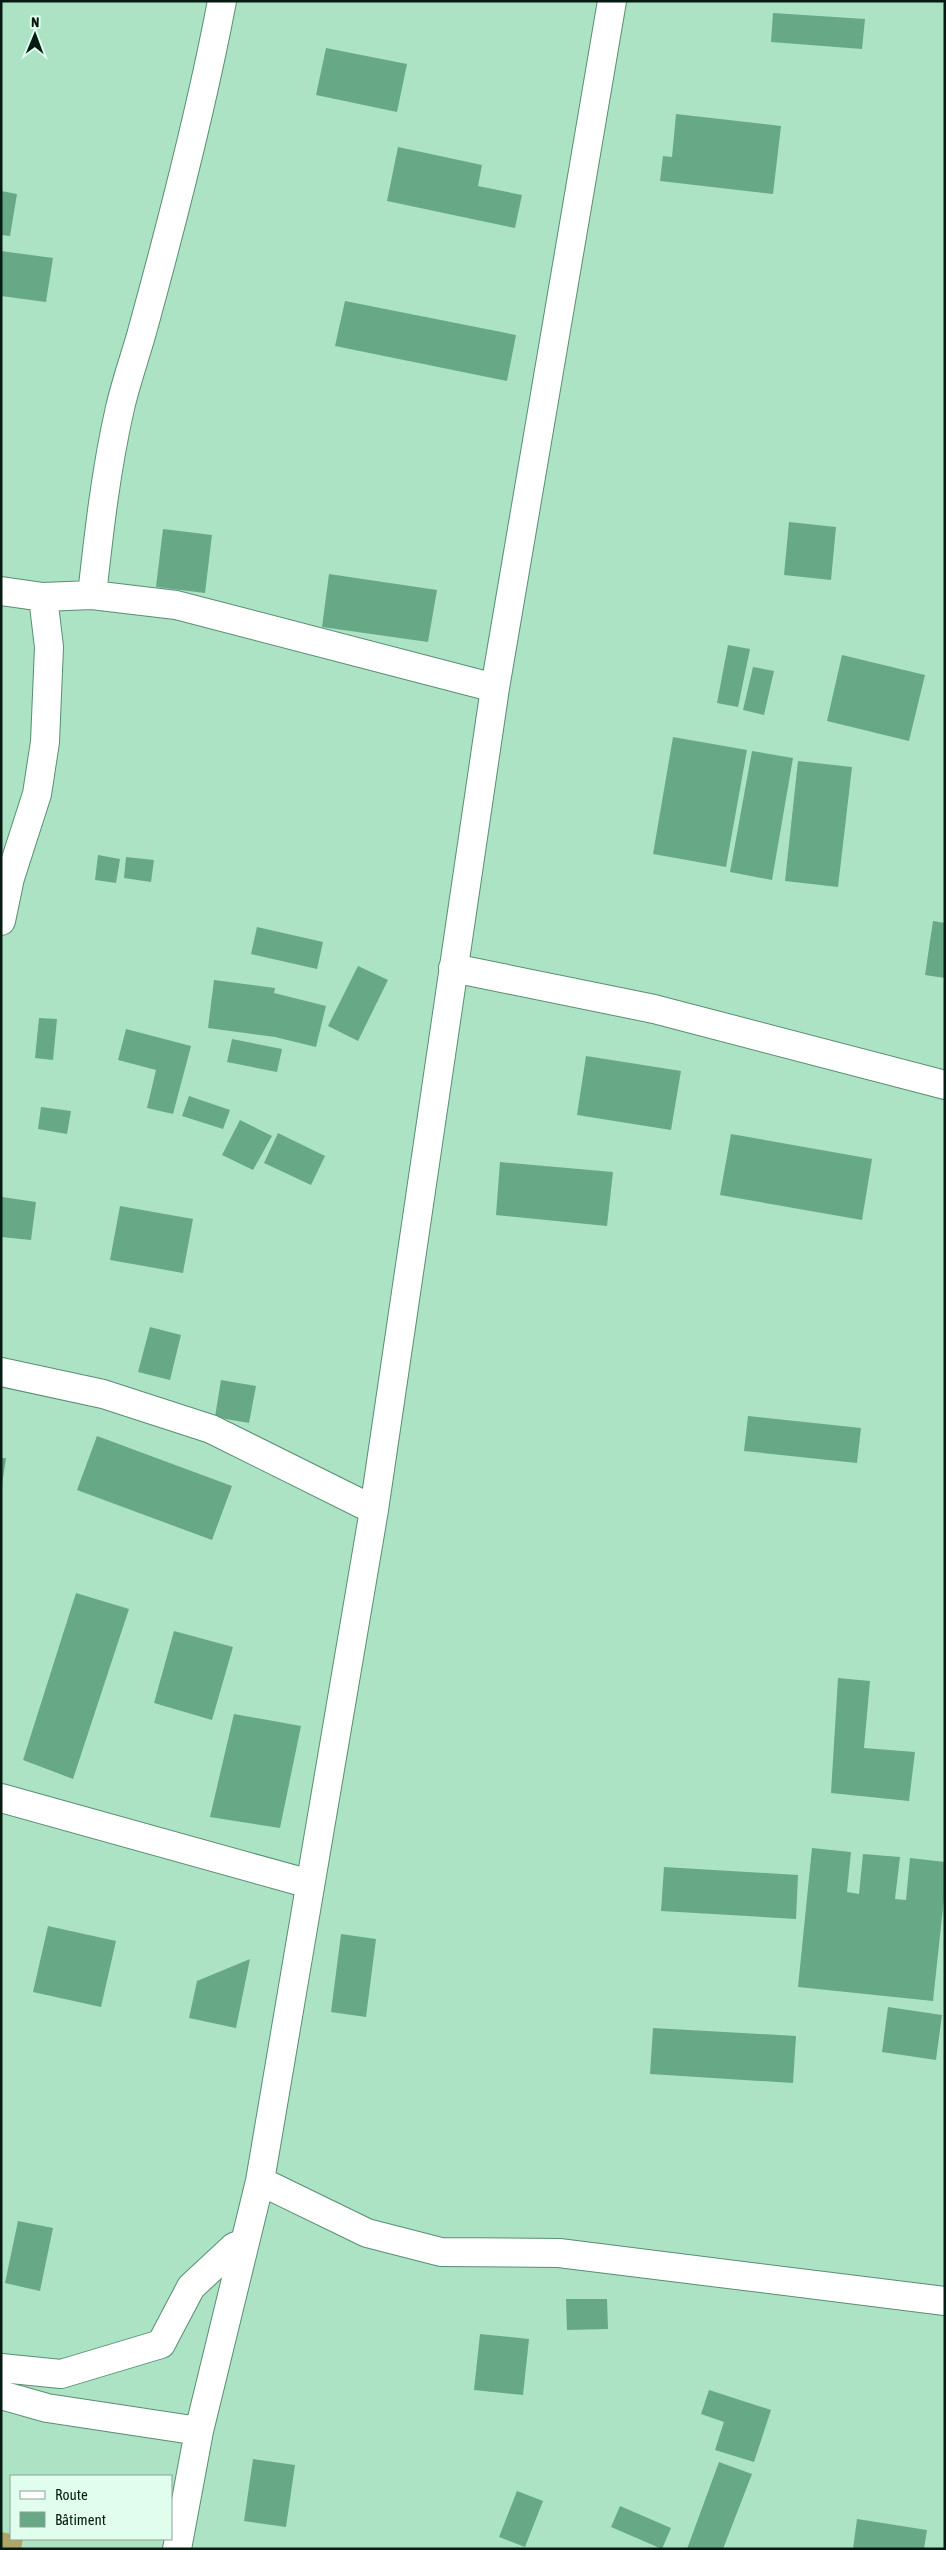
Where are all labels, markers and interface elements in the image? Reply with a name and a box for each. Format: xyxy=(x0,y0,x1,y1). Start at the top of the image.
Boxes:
north arrow xyxy=(10,10,60,60)
text: N xyxy=(31,14,39,30)
legend xyxy=(10,2475,172,2540)
text: Route xyxy=(55,2486,88,2503)
text: Bâtiment xyxy=(55,2511,106,2528)

